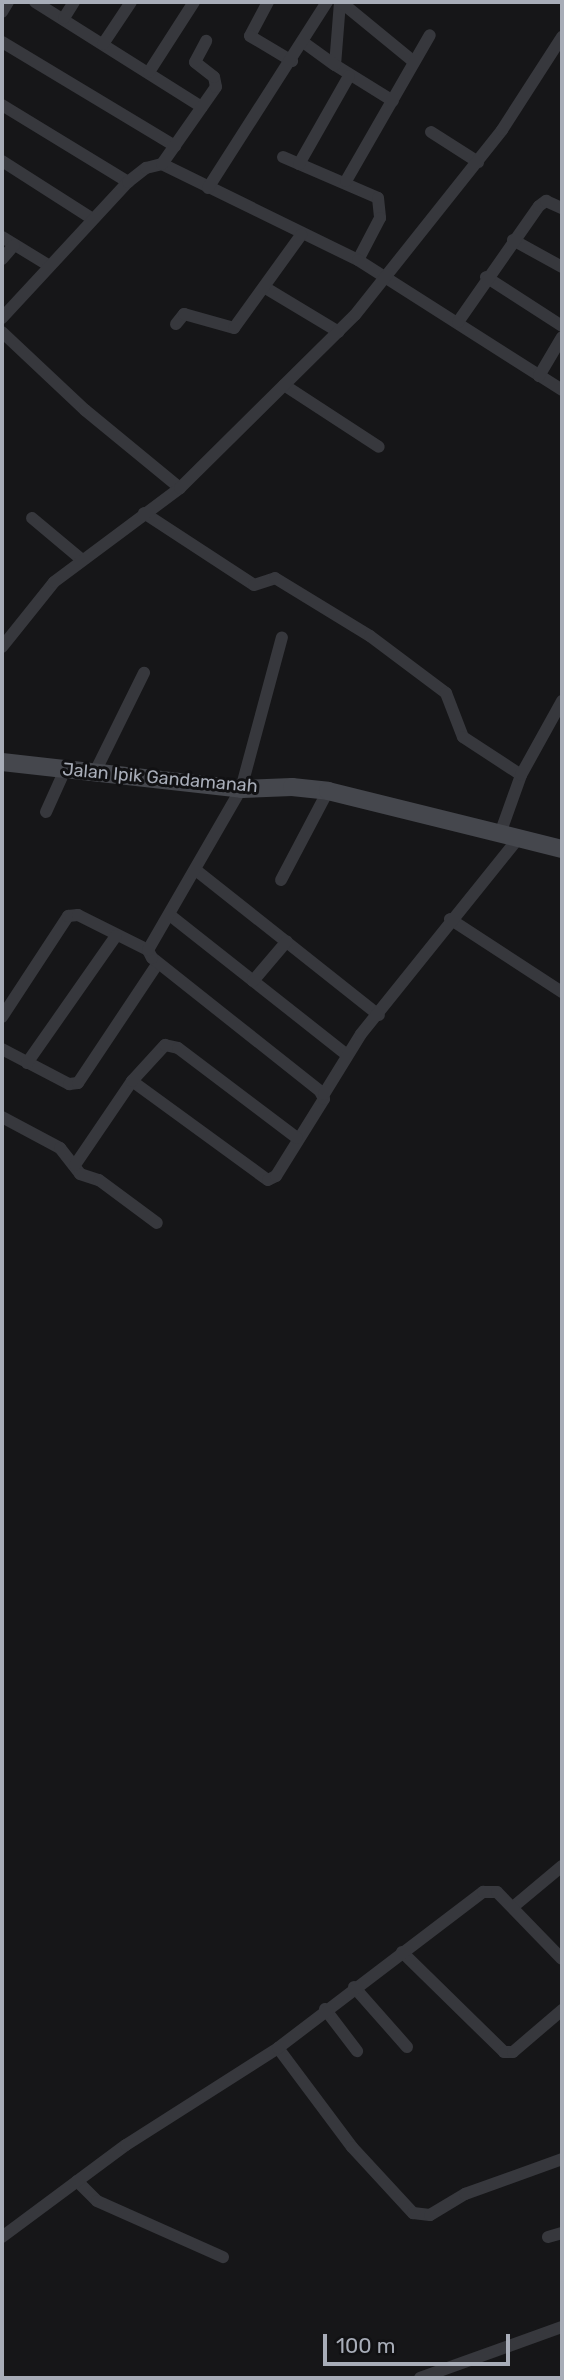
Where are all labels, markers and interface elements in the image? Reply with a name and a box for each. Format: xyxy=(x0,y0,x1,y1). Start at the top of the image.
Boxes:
street label: Jalan Ipik Gandamanah xyxy=(61,759,259,797)
scale bar xyxy=(326,2320,513,2364)
text: 100 m xyxy=(336,2333,395,2358)

